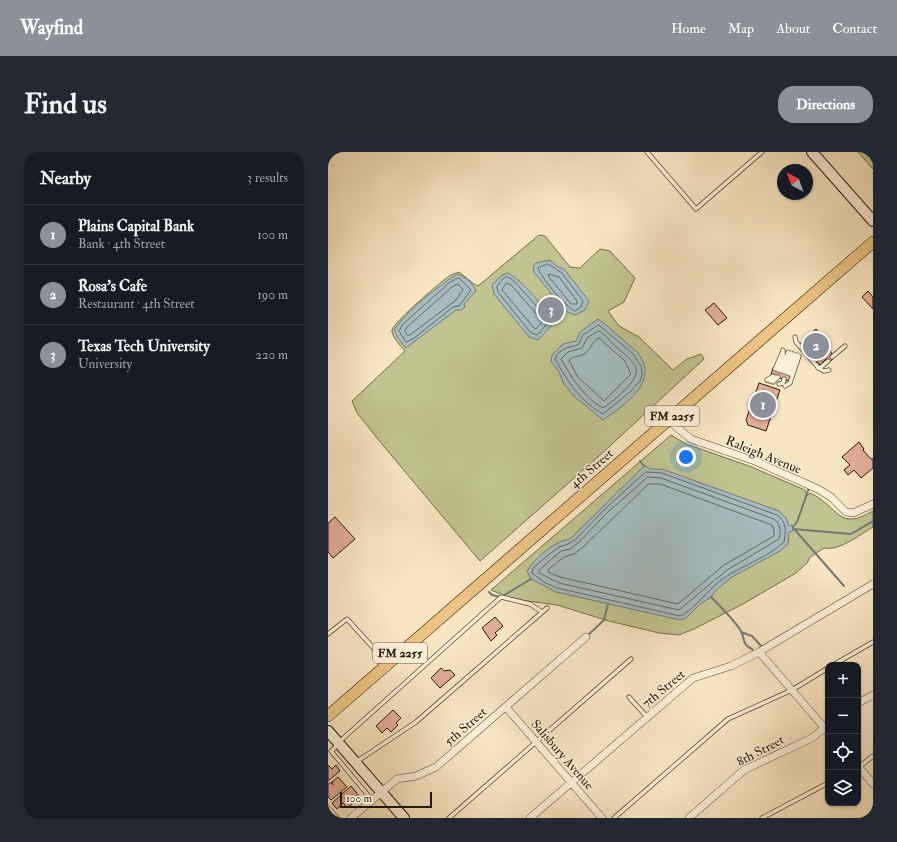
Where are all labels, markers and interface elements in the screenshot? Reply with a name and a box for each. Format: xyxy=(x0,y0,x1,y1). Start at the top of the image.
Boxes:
text: Wayfind xyxy=(20,16,83,40)
text: Home xyxy=(671,20,706,37)
text: Map xyxy=(728,20,754,37)
text: About xyxy=(776,20,810,37)
text: Contact xyxy=(832,20,877,37)
button: Directions xyxy=(778,86,873,123)
text: Find us xyxy=(24,87,107,122)
north arrow xyxy=(777,164,813,200)
text: Nearby xyxy=(40,168,91,189)
text: 3 results xyxy=(247,170,288,186)
text: Plains Capital Bank xyxy=(78,217,194,236)
text: 1 xyxy=(51,227,55,243)
text: 100 m xyxy=(257,227,288,243)
text: Bank · 4th Street xyxy=(78,236,165,252)
text: Rosa's Cafe xyxy=(78,277,147,296)
text: 2 xyxy=(50,287,56,303)
text: 190 m xyxy=(257,287,288,303)
pin: 3 xyxy=(538,295,564,325)
text: Restaurant · 4th Street xyxy=(78,296,195,312)
pin: 2 xyxy=(803,331,829,361)
text: Texas Tech University xyxy=(78,337,210,356)
text: 3 xyxy=(51,347,56,363)
text: 220 m xyxy=(255,347,288,363)
text: University xyxy=(78,356,132,372)
pin: 1 xyxy=(750,390,776,420)
road number: FM 2255 xyxy=(645,406,699,426)
street label: Raleigh Avenue xyxy=(723,432,804,478)
street label: 4th Street xyxy=(567,446,617,492)
your location xyxy=(676,447,696,467)
road number: FM 2255 xyxy=(373,643,427,663)
map controls xyxy=(825,662,861,806)
button: + xyxy=(825,662,861,698)
street label: 7th Street xyxy=(639,666,688,711)
button: − xyxy=(825,698,861,734)
street label: 5th Street xyxy=(441,704,490,749)
street label: Salisbury Avenue xyxy=(527,716,597,794)
street label: 8th Street xyxy=(734,732,787,770)
button: locate xyxy=(825,734,861,770)
button: layers xyxy=(825,770,861,806)
scale bar xyxy=(340,790,432,809)
text: 100 m xyxy=(346,792,372,805)

